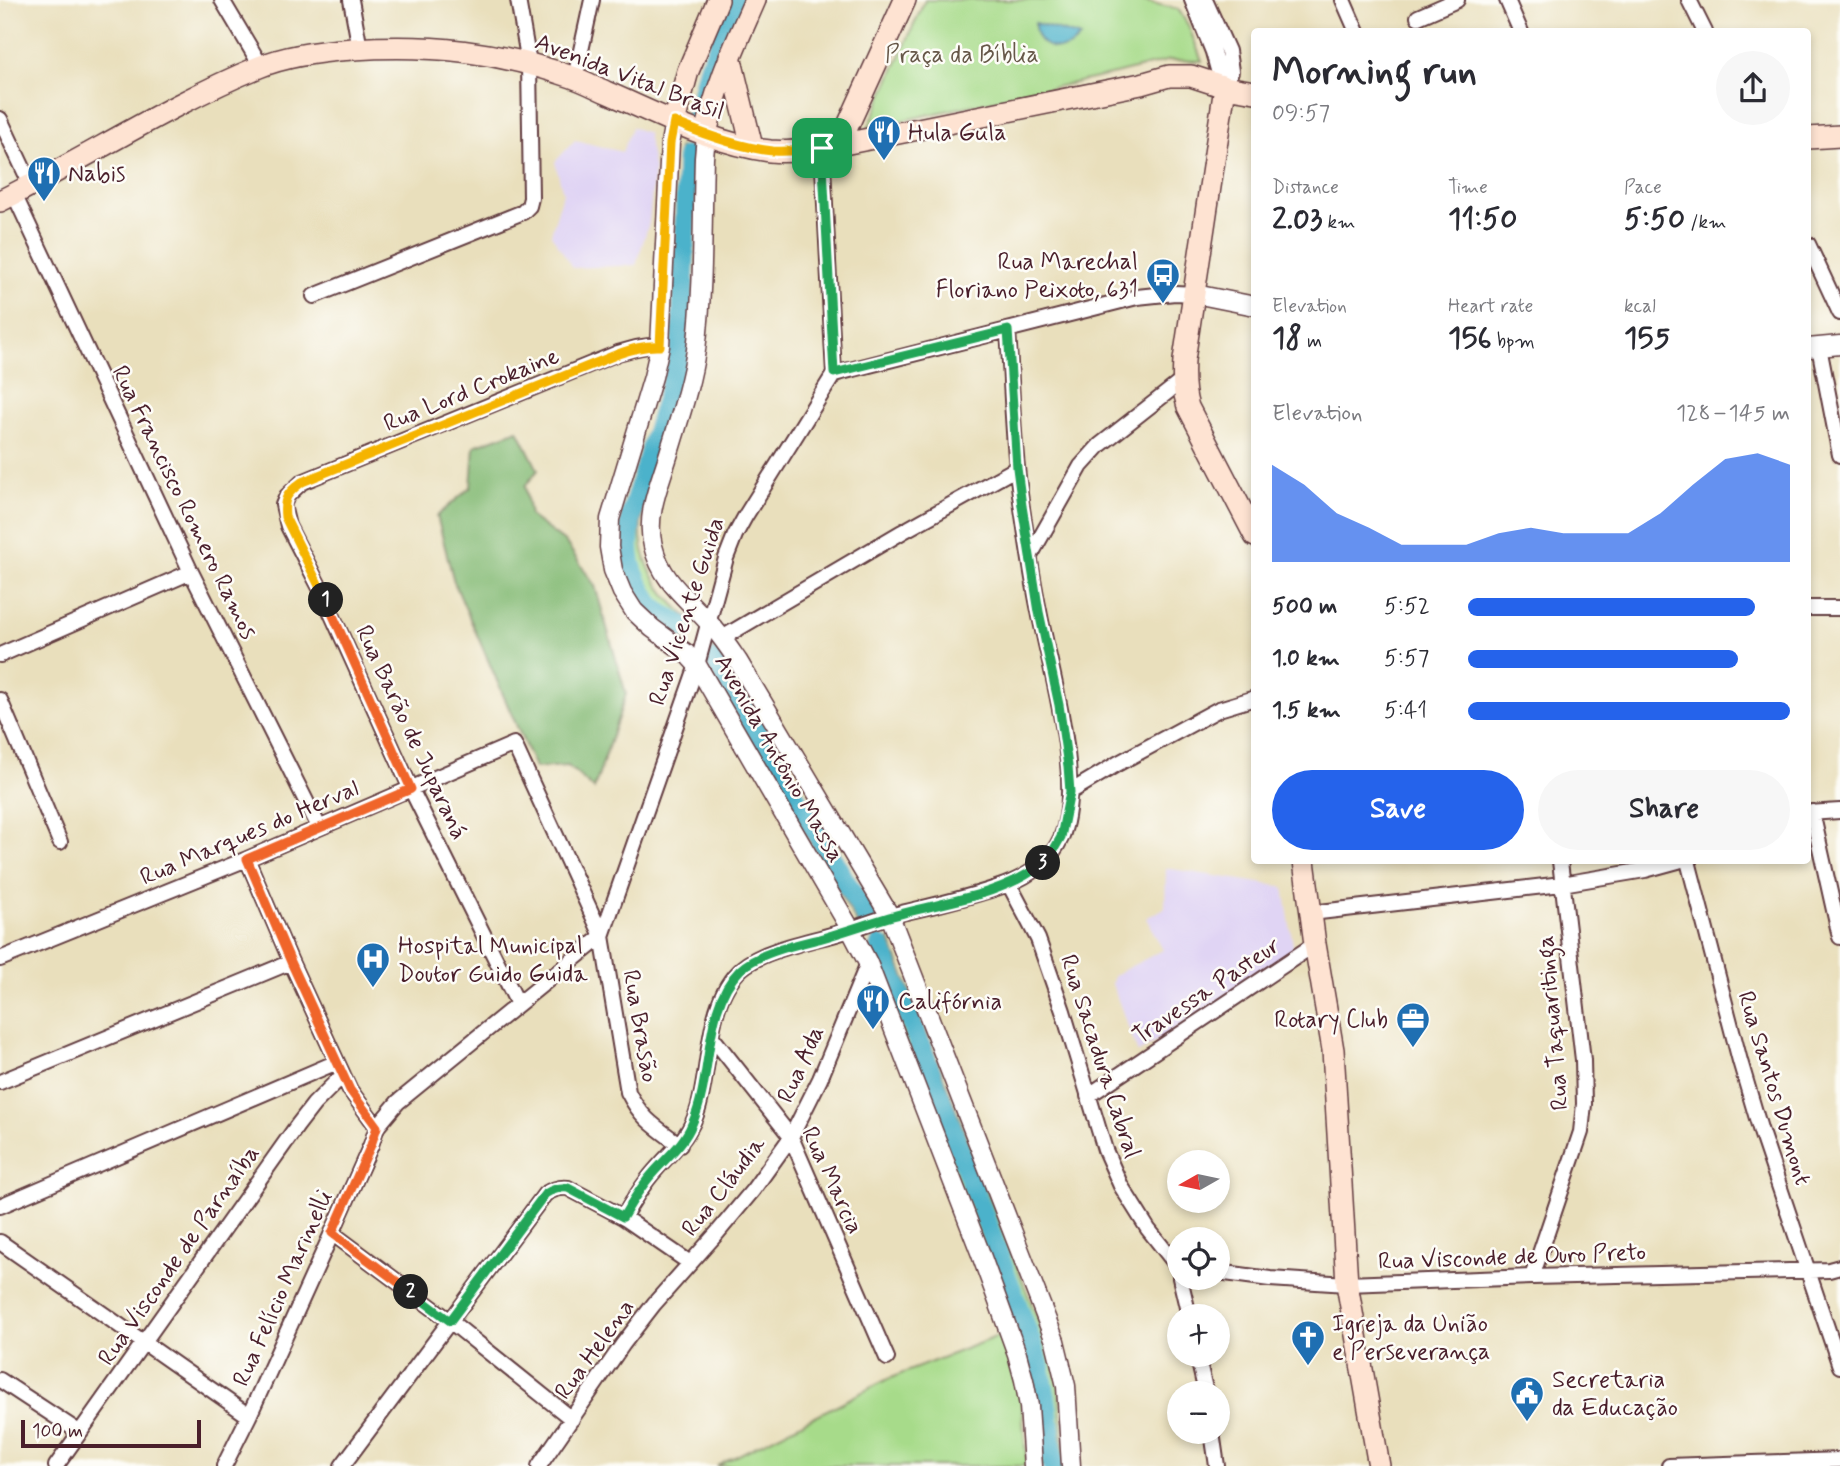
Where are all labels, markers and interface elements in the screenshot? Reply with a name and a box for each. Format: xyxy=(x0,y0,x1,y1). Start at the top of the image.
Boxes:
street label: Avenida Vital Brasil xyxy=(530,27,729,128)
park label: Praça da Bíblia xyxy=(885,40,1039,71)
text: Morning run xyxy=(1272,48,1477,97)
button: share xyxy=(1716,51,1790,125)
text: 09:57 xyxy=(1272,99,1330,129)
restaurant icon: Hula Gula xyxy=(865,113,903,162)
pin xyxy=(792,118,852,178)
place label: Hula Gula xyxy=(908,118,1007,149)
icon: arrive xyxy=(803,129,841,167)
restaurant icon: Nabis xyxy=(25,154,63,203)
place label: Nabis xyxy=(68,159,126,190)
text: Distance xyxy=(1272,175,1339,200)
text: Time xyxy=(1448,175,1488,200)
text: Pace xyxy=(1624,175,1662,200)
text: 2.03 xyxy=(1272,200,1322,239)
text: 11:50 xyxy=(1448,200,1517,239)
text: 5:50 xyxy=(1624,200,1685,239)
text: km xyxy=(1322,210,1355,235)
text: /km xyxy=(1685,210,1726,235)
place label: Rua Marechal Floriano Peixoto, 631 xyxy=(936,247,1138,306)
bus stop icon: Rua Marechal Floriano Peixoto, 631 xyxy=(1144,256,1182,305)
text: Elevation xyxy=(1272,294,1347,319)
text: Heart rate xyxy=(1448,294,1533,319)
text: kcal xyxy=(1624,294,1656,319)
text: 18 xyxy=(1272,319,1302,358)
text: 156 xyxy=(1448,319,1492,358)
text: 155 xyxy=(1624,319,1670,358)
text: m xyxy=(1302,329,1322,354)
text: bpm xyxy=(1492,329,1535,354)
street label: Rua Lord Crokaine xyxy=(379,341,564,440)
street label: Rua Francisco Romero Ramos xyxy=(104,361,264,645)
text: Elevation xyxy=(1272,399,1363,429)
text: 128–145 m xyxy=(1676,399,1790,429)
street label: Rua Vicente Guida xyxy=(642,513,732,709)
pin: 1 xyxy=(308,582,344,618)
text: 1 xyxy=(321,587,330,612)
text: 500 m xyxy=(1272,592,1337,622)
text: 5:52 xyxy=(1384,592,1430,622)
street label: Rua Barão de Juparaná xyxy=(347,620,474,845)
text: 1.0 km xyxy=(1272,644,1340,674)
text: 5:57 xyxy=(1384,644,1429,674)
street label: Avenida Antônio Massa xyxy=(706,649,851,868)
text: 1.5 km xyxy=(1272,696,1341,726)
text: 5:41 xyxy=(1384,696,1427,726)
button: Save xyxy=(1272,770,1524,850)
button: Share xyxy=(1538,770,1790,850)
street label: Rua Marques do Herval xyxy=(136,773,364,893)
pin: 3 xyxy=(1026,846,1060,880)
text: 3 xyxy=(1038,850,1047,875)
street label: Travessa Pasteur xyxy=(1127,930,1287,1052)
place label: Hospital Municipal Doutor Guido Guida xyxy=(398,931,588,990)
street label: Rua Taquaritinga xyxy=(1530,934,1580,1112)
hospital icon: Hospital Municipal Doutor Guido Guida xyxy=(354,940,392,989)
street label: Rua Sacadura Cabral xyxy=(1052,951,1147,1162)
street label: Rua Brasão xyxy=(614,968,665,1085)
restaurant icon: Califórnia xyxy=(854,982,892,1031)
place label: Califórnia xyxy=(898,987,1002,1018)
street label: Rua Santos Dumont xyxy=(1729,988,1818,1189)
office icon: Rotary Club xyxy=(1394,1000,1432,1049)
place label: Rotary Club xyxy=(1274,1005,1388,1036)
street label: Rua Ada xyxy=(771,1021,832,1108)
street label: Rua Marcia xyxy=(793,1122,870,1239)
street label: Rua Cláudia xyxy=(675,1130,773,1243)
street label: Rua Visconde de Parnaíba xyxy=(91,1140,267,1372)
north arrow xyxy=(1167,1150,1230,1213)
map controls xyxy=(1167,1150,1230,1444)
street label: Rua Felício Marinelli xyxy=(226,1186,341,1391)
button: locate xyxy=(1167,1227,1230,1290)
street label: Rua Visconde de Ouro Preto xyxy=(1377,1237,1647,1278)
pin: 2 xyxy=(394,1274,428,1310)
text: 2 xyxy=(406,1279,415,1304)
street label: Rua Helena xyxy=(548,1293,642,1406)
button: + xyxy=(1167,1304,1230,1367)
place label: Igreja da União e Perseverança xyxy=(1332,1309,1490,1368)
church icon: Igreja da União e Perseverança xyxy=(1289,1318,1327,1367)
place label: Secretaria da Educação xyxy=(1552,1365,1678,1424)
public building icon: Secretaria da Educação xyxy=(1508,1374,1546,1423)
button: − xyxy=(1167,1381,1230,1444)
scale bar xyxy=(21,1417,201,1449)
text: 100 m xyxy=(32,1419,83,1444)

